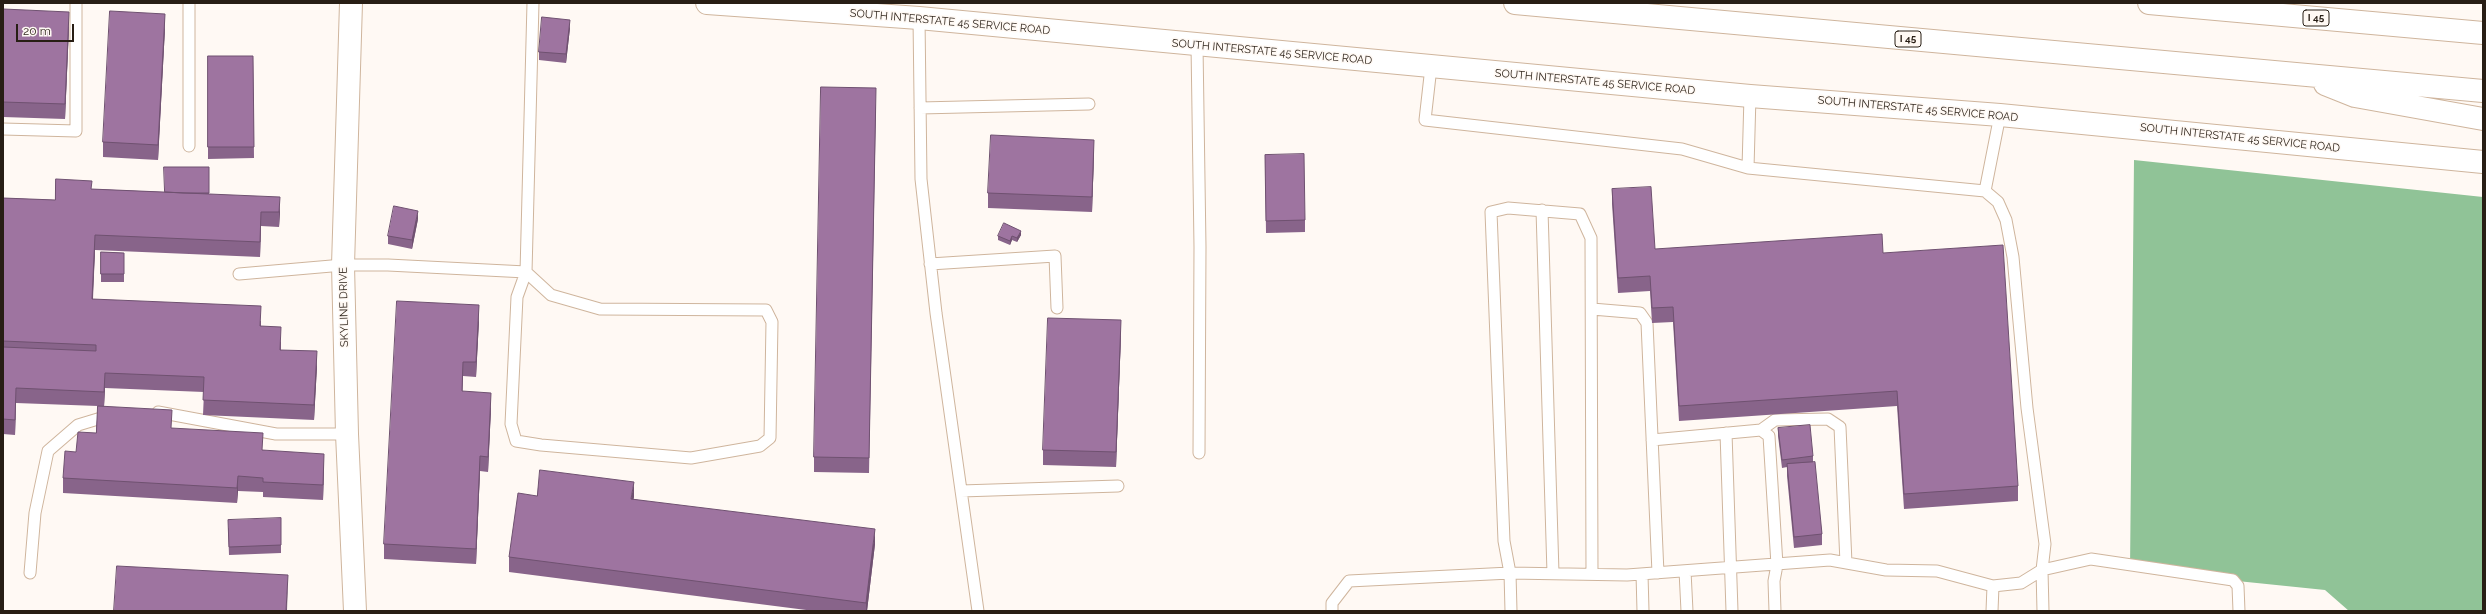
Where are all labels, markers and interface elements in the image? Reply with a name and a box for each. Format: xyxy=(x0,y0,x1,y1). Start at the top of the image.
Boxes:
street label: SOUTH INTERSTATE 45 SERVICE ROAD xyxy=(849,7,1051,37)
road number: I 45 xyxy=(2303,10,2329,26)
scale bar xyxy=(18,16,76,42)
text: 20 m xyxy=(23,24,51,38)
road number: I 45 xyxy=(1895,31,1921,47)
street label: SOUTH INTERSTATE 45 SERVICE ROAD xyxy=(1171,37,1373,67)
street label: SOUTH INTERSTATE 45 SERVICE ROAD xyxy=(1494,67,1696,97)
street label: SOUTH INTERSTATE 45 SERVICE ROAD xyxy=(1817,94,2019,124)
street label: SOUTH INTERSTATE 45 SERVICE ROAD xyxy=(2139,121,2341,155)
street label: SKYLINE DRIVE xyxy=(337,267,351,347)

